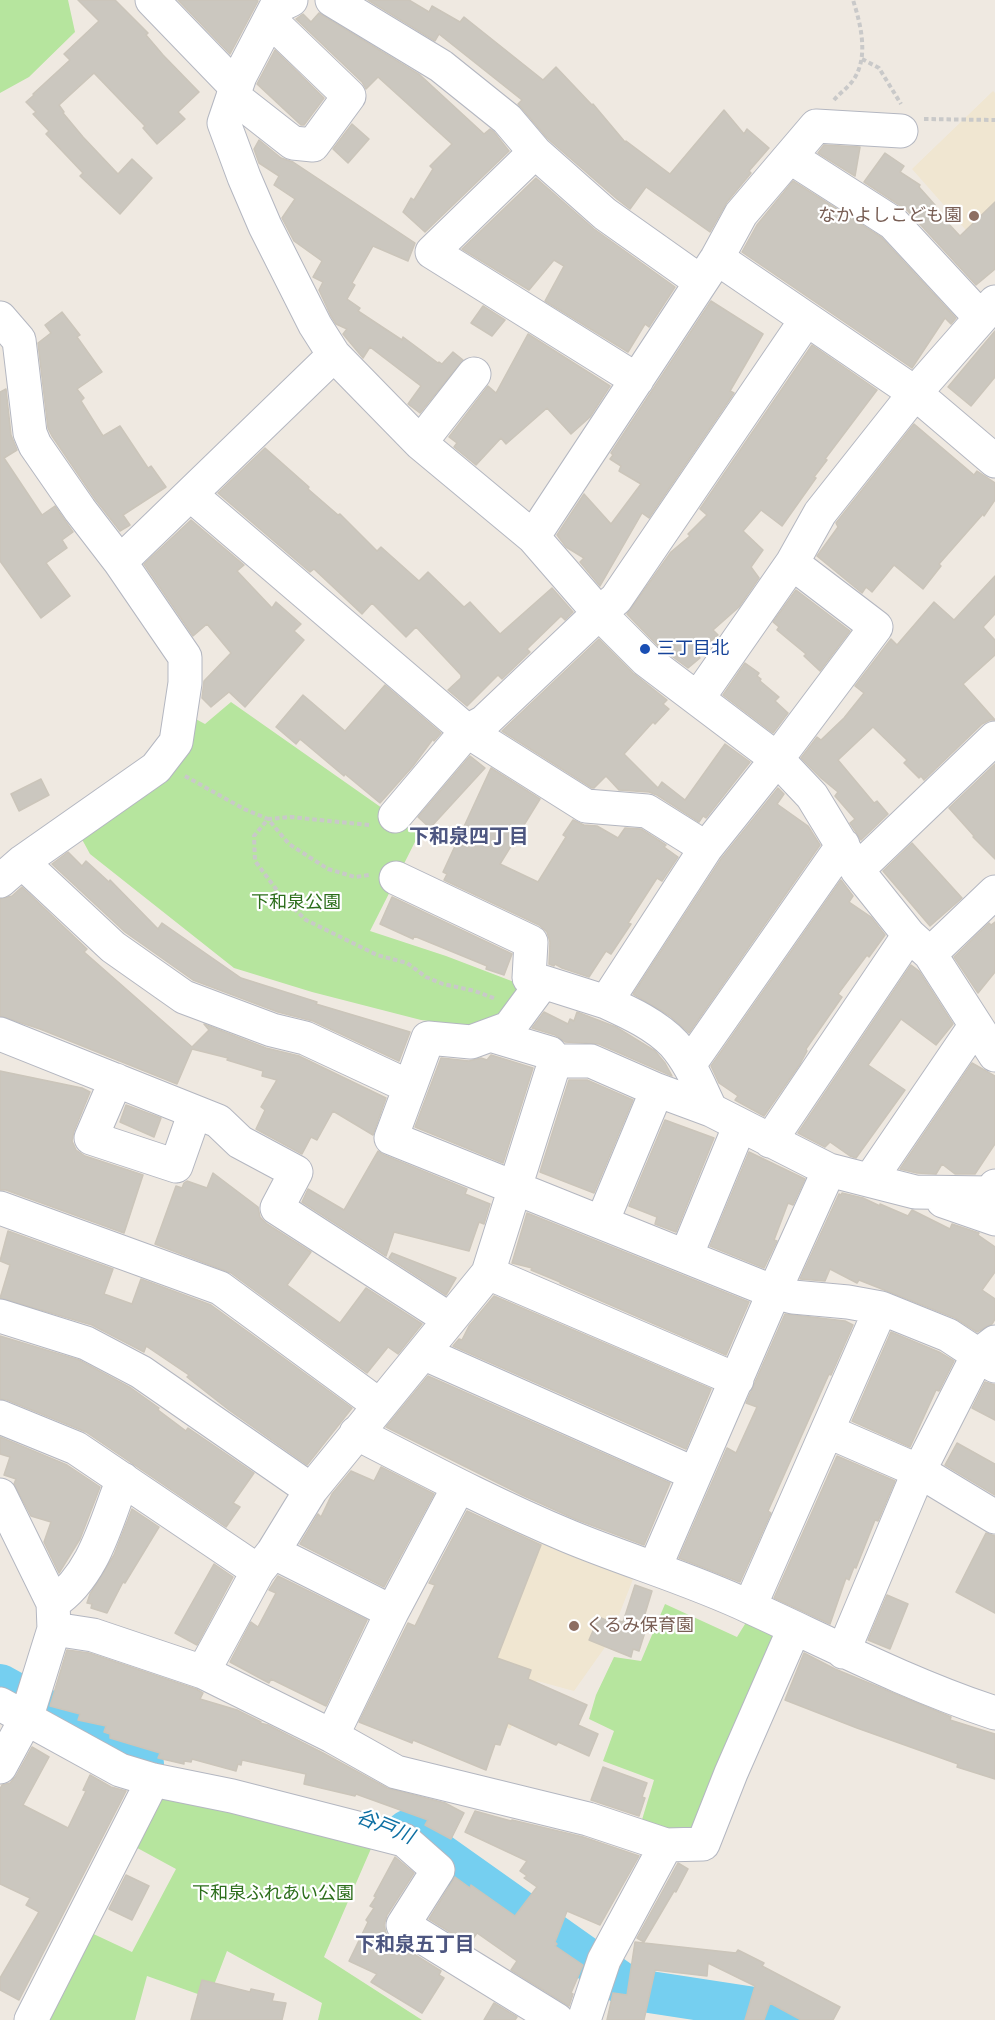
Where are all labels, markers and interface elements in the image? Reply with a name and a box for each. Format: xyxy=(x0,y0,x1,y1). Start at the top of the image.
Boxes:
place label: なかよしこども園 xyxy=(818,205,962,227)
marker: なかよしこども園 xyxy=(967,209,981,223)
place label: 三丁目北 xyxy=(657,638,729,660)
marker: 三丁目北 xyxy=(638,642,652,656)
district label: 下和泉四丁目 xyxy=(409,825,529,849)
park label: 下和泉公園 xyxy=(251,892,341,914)
place label: くるみ保育園 xyxy=(586,1615,694,1637)
marker: くるみ保育園 xyxy=(567,1619,581,1633)
water label: 谷戸川 xyxy=(353,1805,417,1849)
park label: 下和泉ふれあい公園 xyxy=(192,1883,354,1905)
district label: 下和泉五丁目 xyxy=(355,1933,475,1957)

